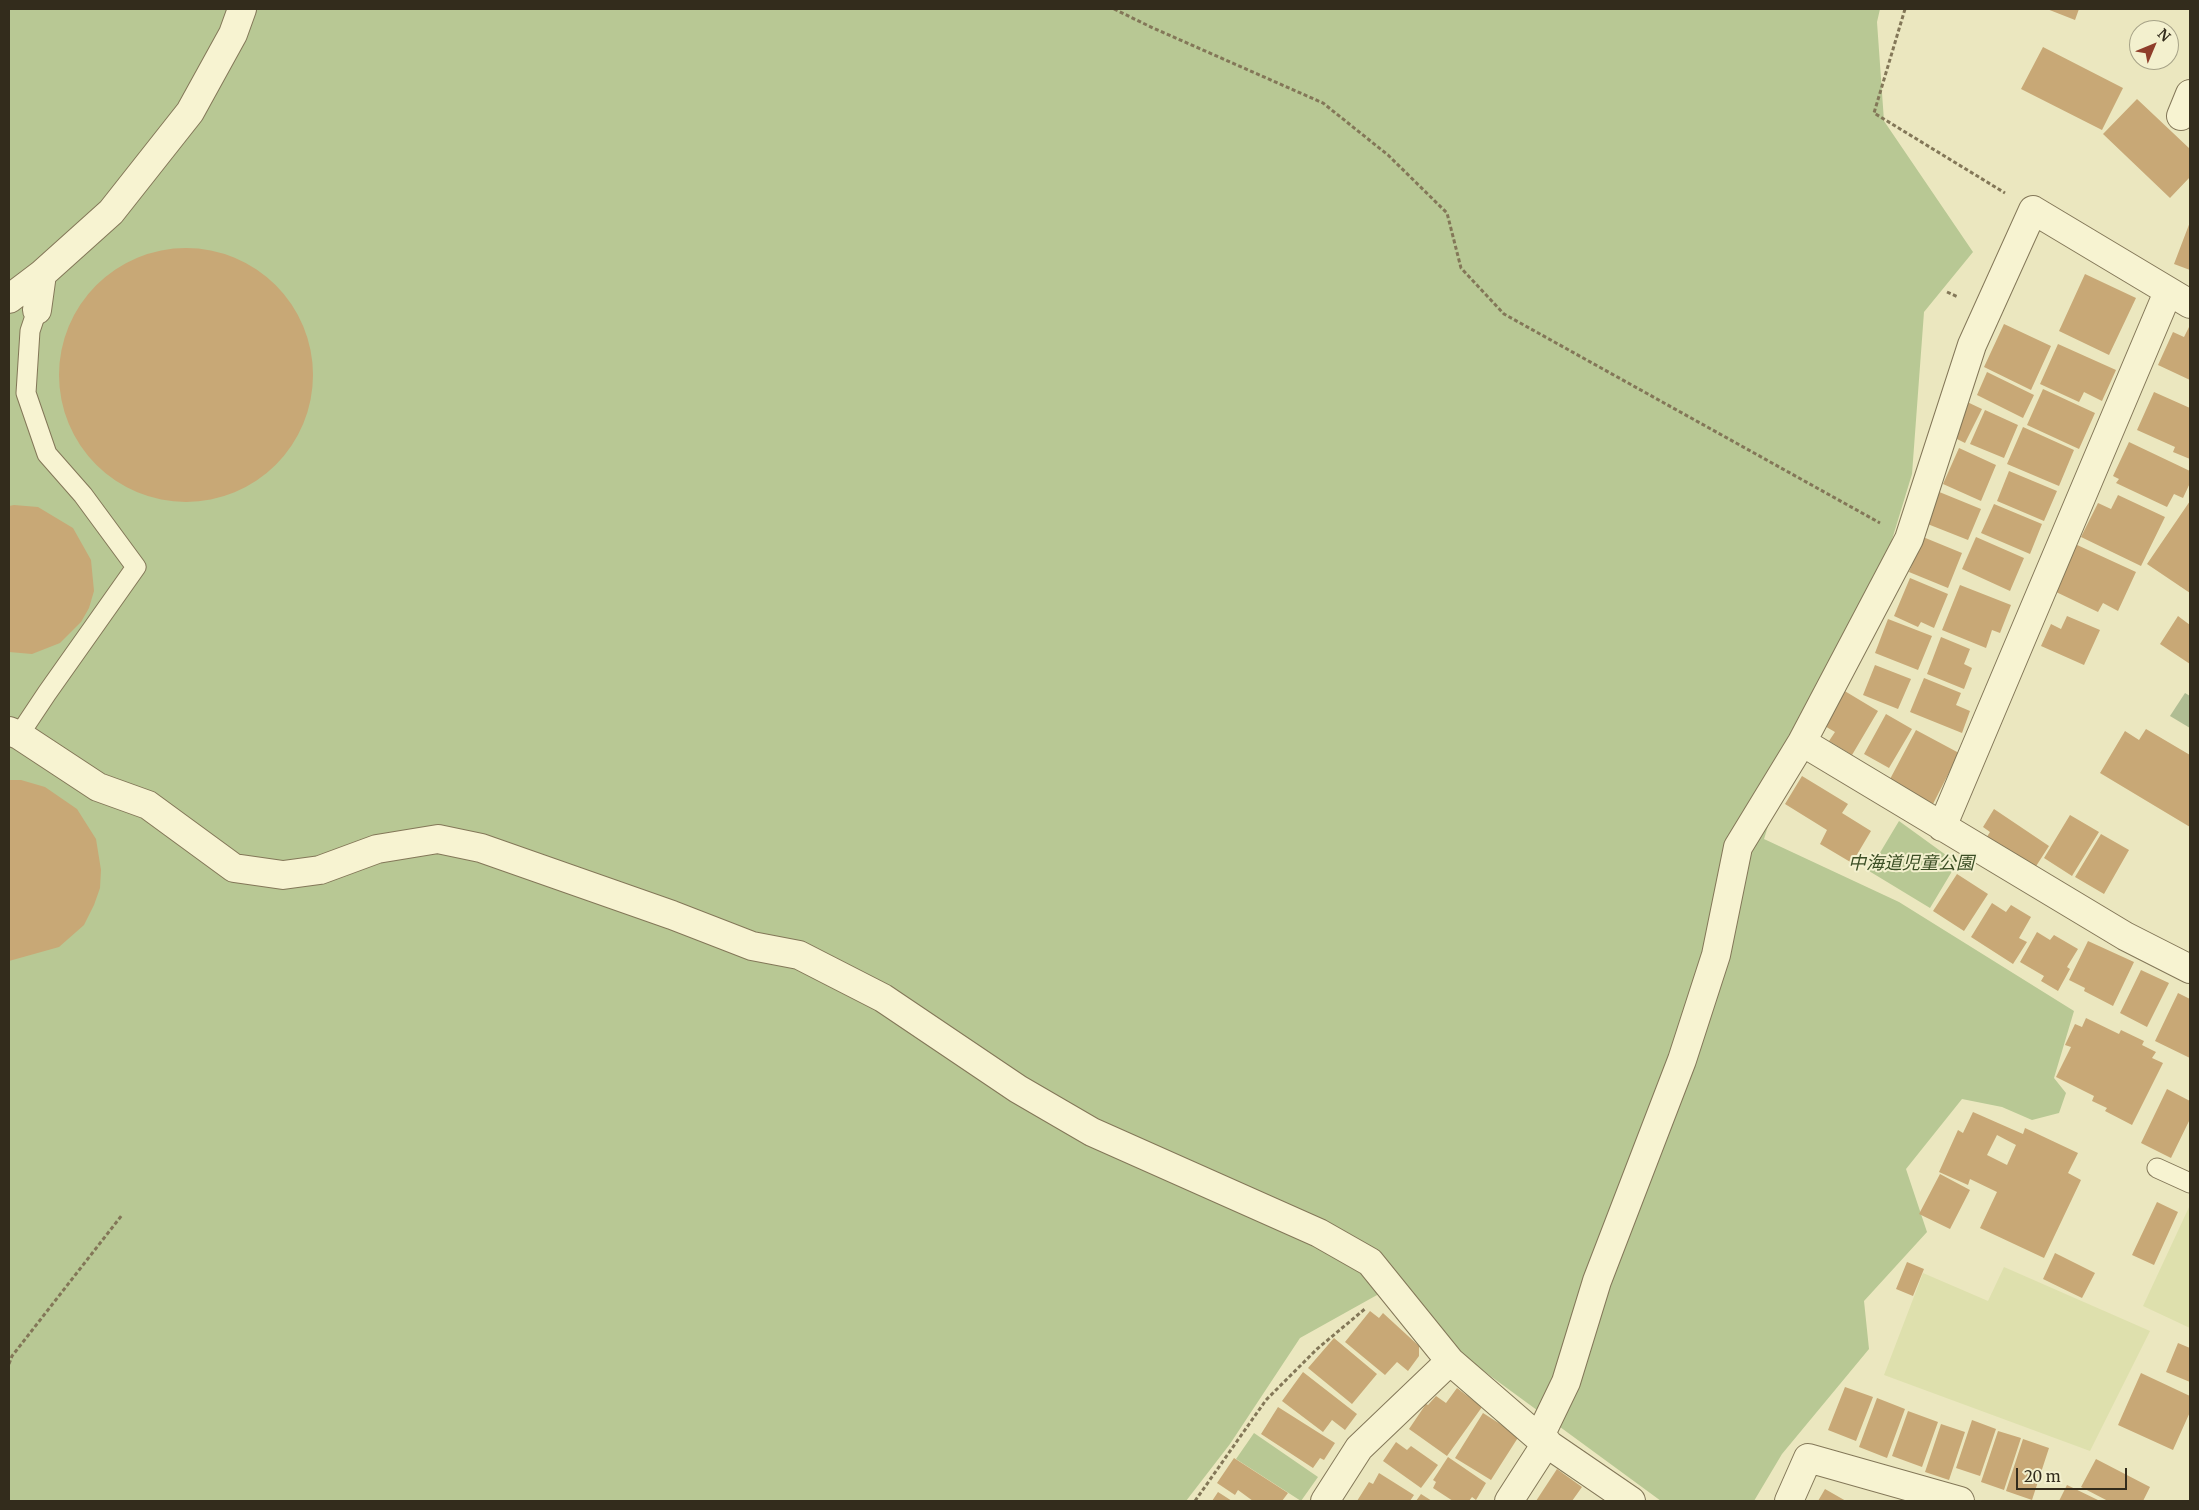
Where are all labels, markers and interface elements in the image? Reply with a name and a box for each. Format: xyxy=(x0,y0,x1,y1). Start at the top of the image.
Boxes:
north arrow xyxy=(2129,20,2179,70)
text: N xyxy=(2154,25,2174,45)
park label: 中海道児童公園 xyxy=(1848,853,1974,875)
scale bar xyxy=(2019,1458,2130,1490)
text: 20 m xyxy=(2024,1467,2061,1486)

